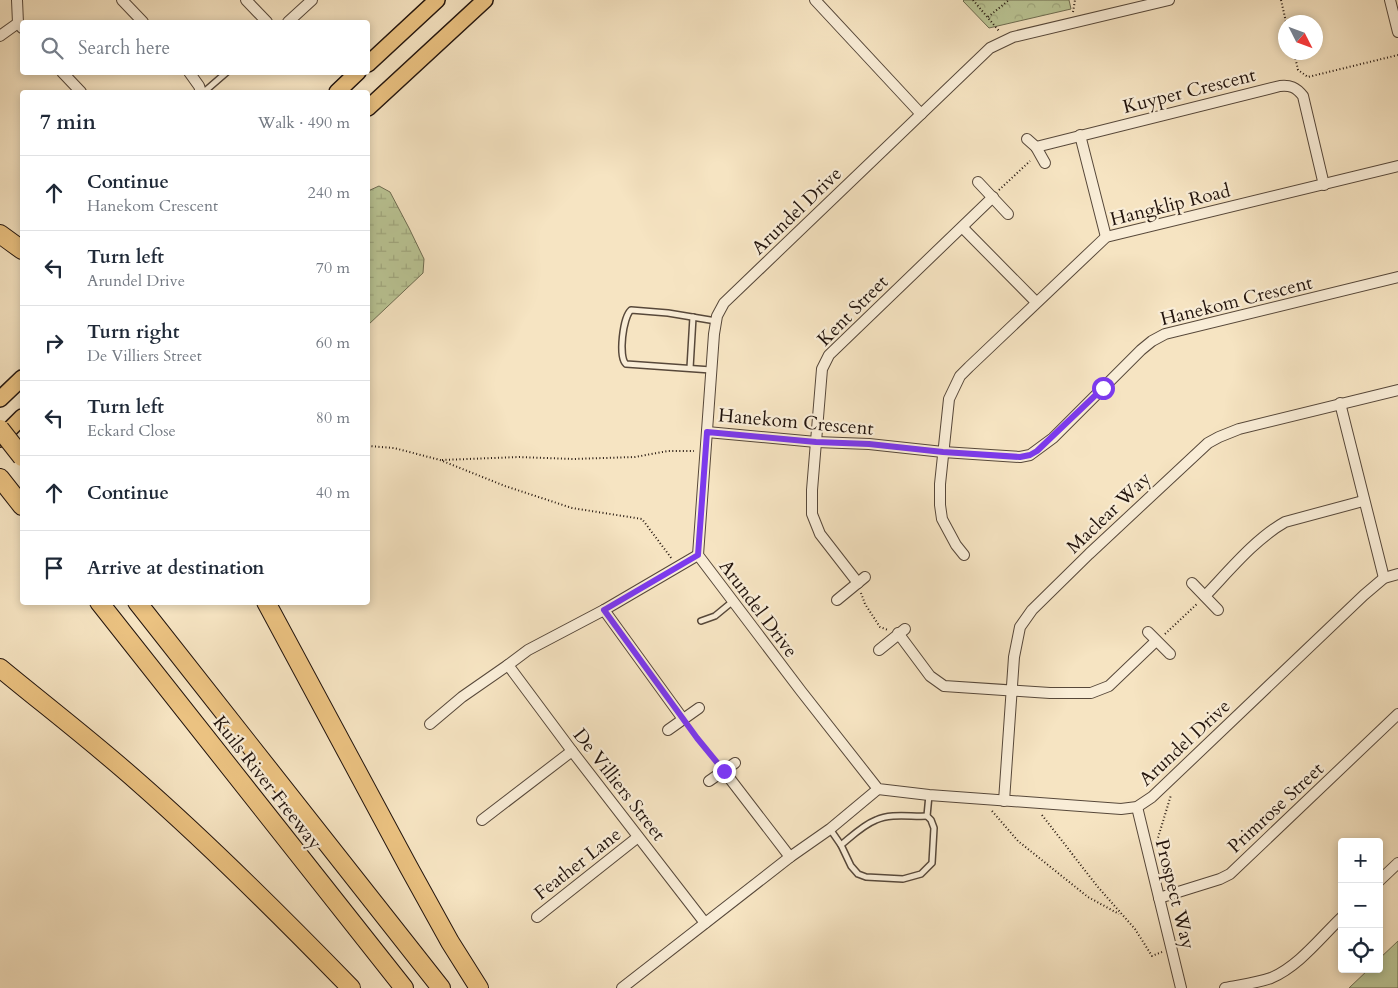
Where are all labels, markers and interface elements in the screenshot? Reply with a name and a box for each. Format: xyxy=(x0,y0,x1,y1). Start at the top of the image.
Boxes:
north arrow xyxy=(1278,15,1323,60)
search box xyxy=(20,20,370,75)
icon: search xyxy=(38,34,66,62)
text: Search here xyxy=(78,35,170,61)
street label: Kuyper Crescent xyxy=(1120,62,1258,120)
text: 7 min xyxy=(40,108,96,137)
text: Walk · 490 m xyxy=(258,112,350,134)
street label: Arundel Drive xyxy=(746,161,848,260)
text: Continue xyxy=(87,169,169,195)
street label: Hangklip Road xyxy=(1107,177,1233,232)
icon: ahead xyxy=(40,179,68,207)
text: 240 m xyxy=(308,182,350,204)
text: Hanekom Crescent xyxy=(87,195,218,217)
text: Turn left xyxy=(87,244,164,270)
icon: left xyxy=(40,254,68,282)
text: 70 m xyxy=(316,257,350,279)
text: Arundel Drive xyxy=(87,270,185,292)
street label: Kent Street xyxy=(812,270,894,352)
street label: Hanekom Crescent xyxy=(1158,270,1315,332)
text: Turn right xyxy=(87,319,179,345)
icon: right xyxy=(40,329,68,357)
text: 60 m xyxy=(316,332,350,354)
text: De Villiers Street xyxy=(87,345,202,367)
route start xyxy=(1092,377,1115,400)
text: Turn left xyxy=(87,394,164,420)
street label: Hanekom Crescent xyxy=(717,402,875,442)
icon: left xyxy=(40,404,68,432)
text: 80 m xyxy=(316,407,350,429)
text: Eckard Close xyxy=(87,420,176,442)
street label: Maclear Way xyxy=(1061,466,1156,559)
icon: ahead xyxy=(40,479,68,507)
text: Continue xyxy=(87,480,169,506)
text: 40 m xyxy=(316,482,350,504)
icon: arrive xyxy=(40,554,68,582)
street label: Arundel Drive xyxy=(713,554,804,663)
text: Arrive at destination xyxy=(87,555,264,581)
street label: Arundel Drive xyxy=(1133,694,1236,792)
street label: Kuils River Freeway xyxy=(207,710,328,855)
street label: De Villiers Street xyxy=(567,723,671,846)
street label: Primrose Street xyxy=(1222,756,1329,859)
route end xyxy=(713,760,736,783)
street label: Feather Lane xyxy=(529,822,627,906)
street label: Prospect Way xyxy=(1149,836,1201,952)
map controls xyxy=(1338,838,1383,973)
button: + xyxy=(1338,838,1383,883)
button: − xyxy=(1338,883,1383,928)
button: locate xyxy=(1338,928,1383,973)

